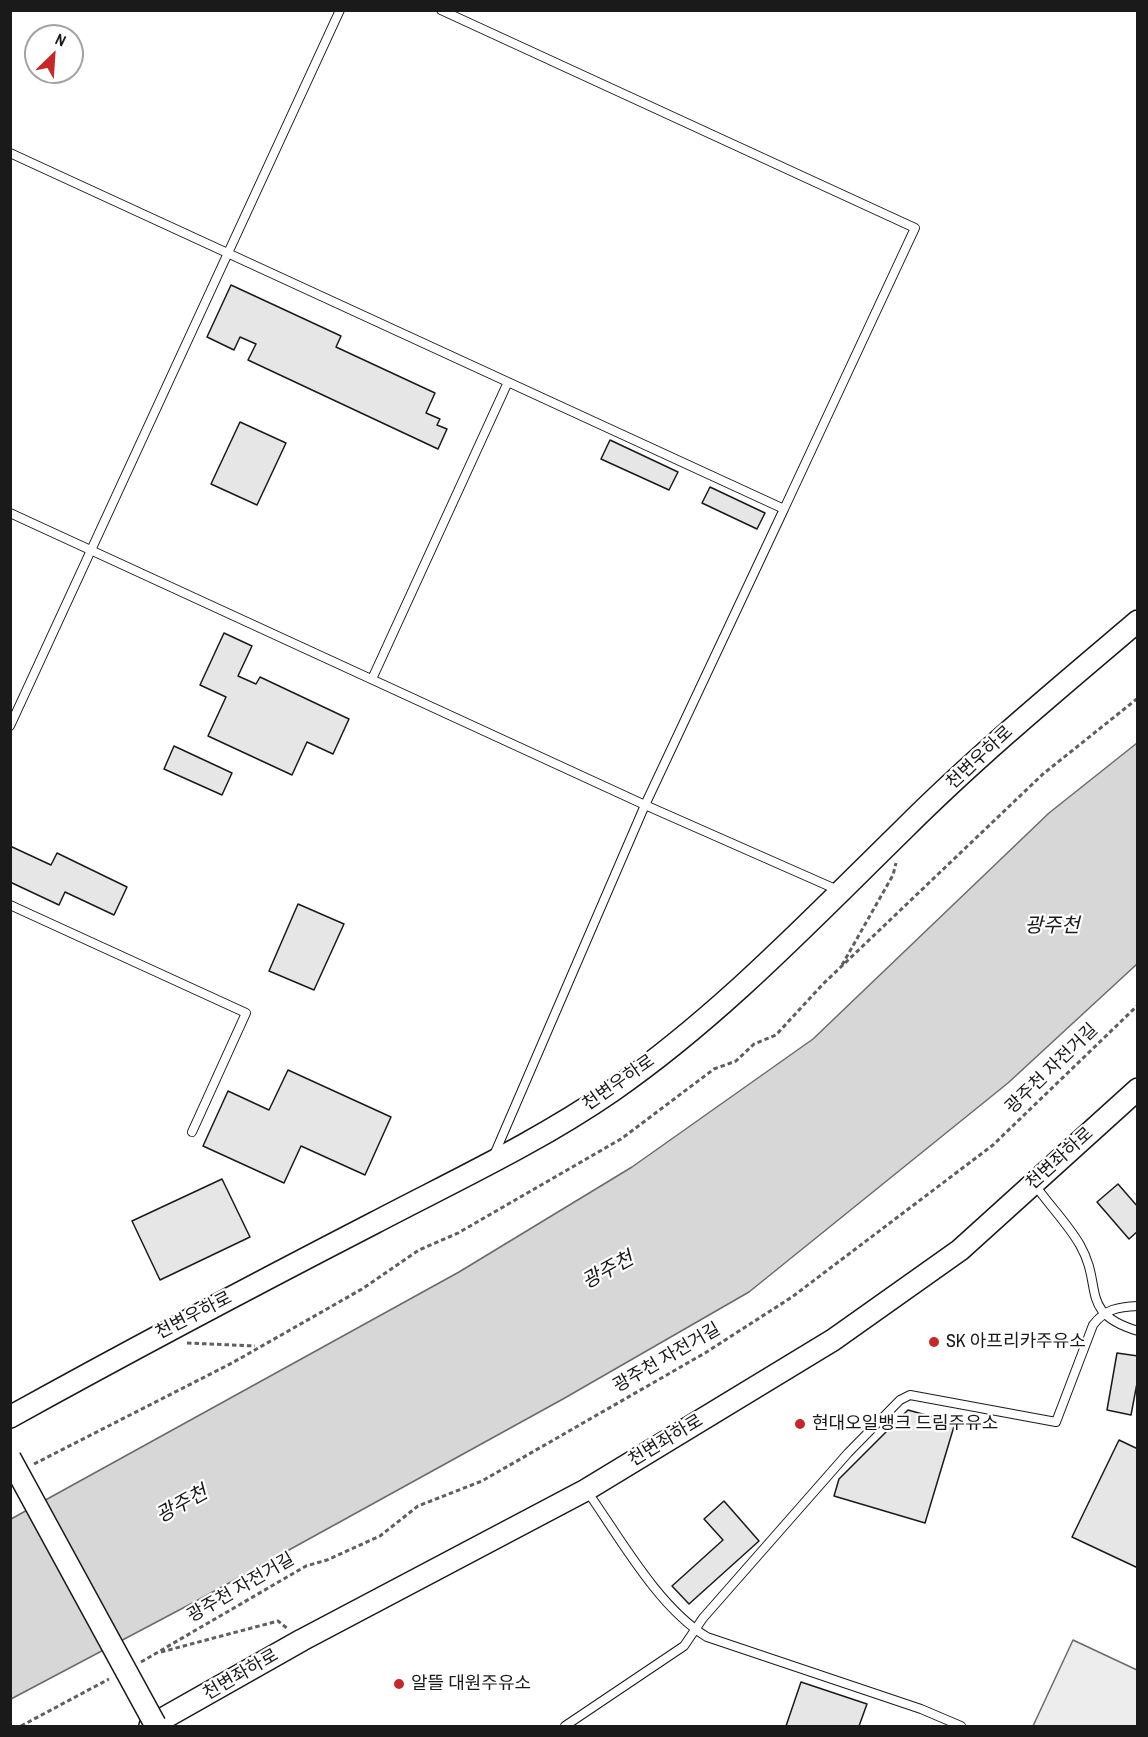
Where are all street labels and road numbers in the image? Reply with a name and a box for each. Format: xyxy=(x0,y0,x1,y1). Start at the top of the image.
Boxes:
street label: 천변우하로 xyxy=(942,722,1018,794)
street label: 광주천 자전거길 xyxy=(1001,1020,1103,1118)
street label: 천변우하로 xyxy=(579,1050,659,1116)
street label: 천변좌하로 xyxy=(1022,1123,1098,1195)
street label: 천변우하로 xyxy=(152,1288,236,1344)
street label: 광주천 자전거길 xyxy=(610,1319,724,1397)
street label: 천변좌하로 xyxy=(625,1410,707,1472)
street label: 광주천 자전거길 xyxy=(184,1549,298,1627)
street label: 천변좌하로 xyxy=(200,1645,282,1705)

